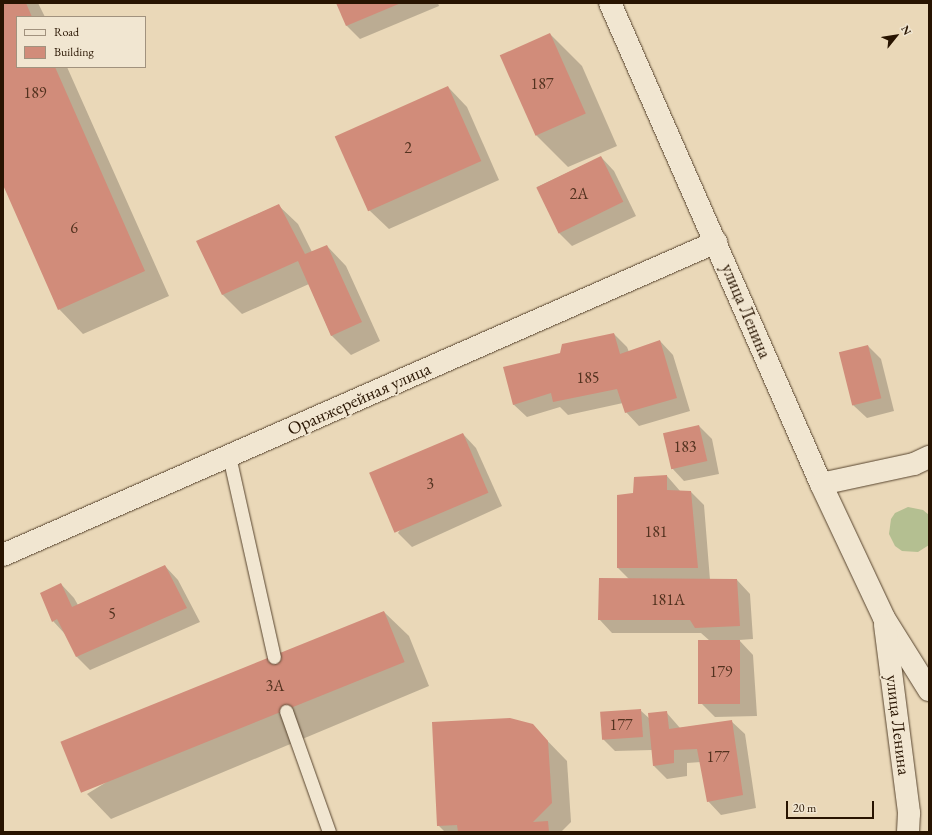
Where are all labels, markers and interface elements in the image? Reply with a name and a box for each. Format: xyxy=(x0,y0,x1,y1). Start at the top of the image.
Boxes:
legend xyxy=(16,16,146,68)
north arrow xyxy=(876,16,916,56)
text: N xyxy=(898,23,915,37)
text: Road xyxy=(54,24,79,40)
text: Building xyxy=(54,44,94,60)
house number: 187 xyxy=(530,74,554,94)
house number: 189 xyxy=(23,83,47,103)
house number: 2 xyxy=(404,138,412,158)
house number: 2А xyxy=(570,184,588,204)
house number: 6 xyxy=(70,218,78,238)
street label: улица Ленина xyxy=(716,260,776,362)
street label: Оранжерейная улица xyxy=(284,358,434,440)
house number: 185 xyxy=(576,368,600,388)
house number: 183 xyxy=(673,437,697,457)
house number: 3 xyxy=(426,474,434,494)
house number: 181 xyxy=(644,522,668,542)
house number: 181А xyxy=(651,590,685,610)
house number: 5 xyxy=(108,604,116,624)
house number: 179 xyxy=(709,662,733,682)
street label: улица Ленина xyxy=(881,674,915,776)
house number: 3А xyxy=(266,676,284,696)
house number: 177 xyxy=(609,715,633,735)
house number: 177 xyxy=(706,747,730,767)
scale bar xyxy=(788,793,876,819)
text: 20 m xyxy=(793,800,816,816)

